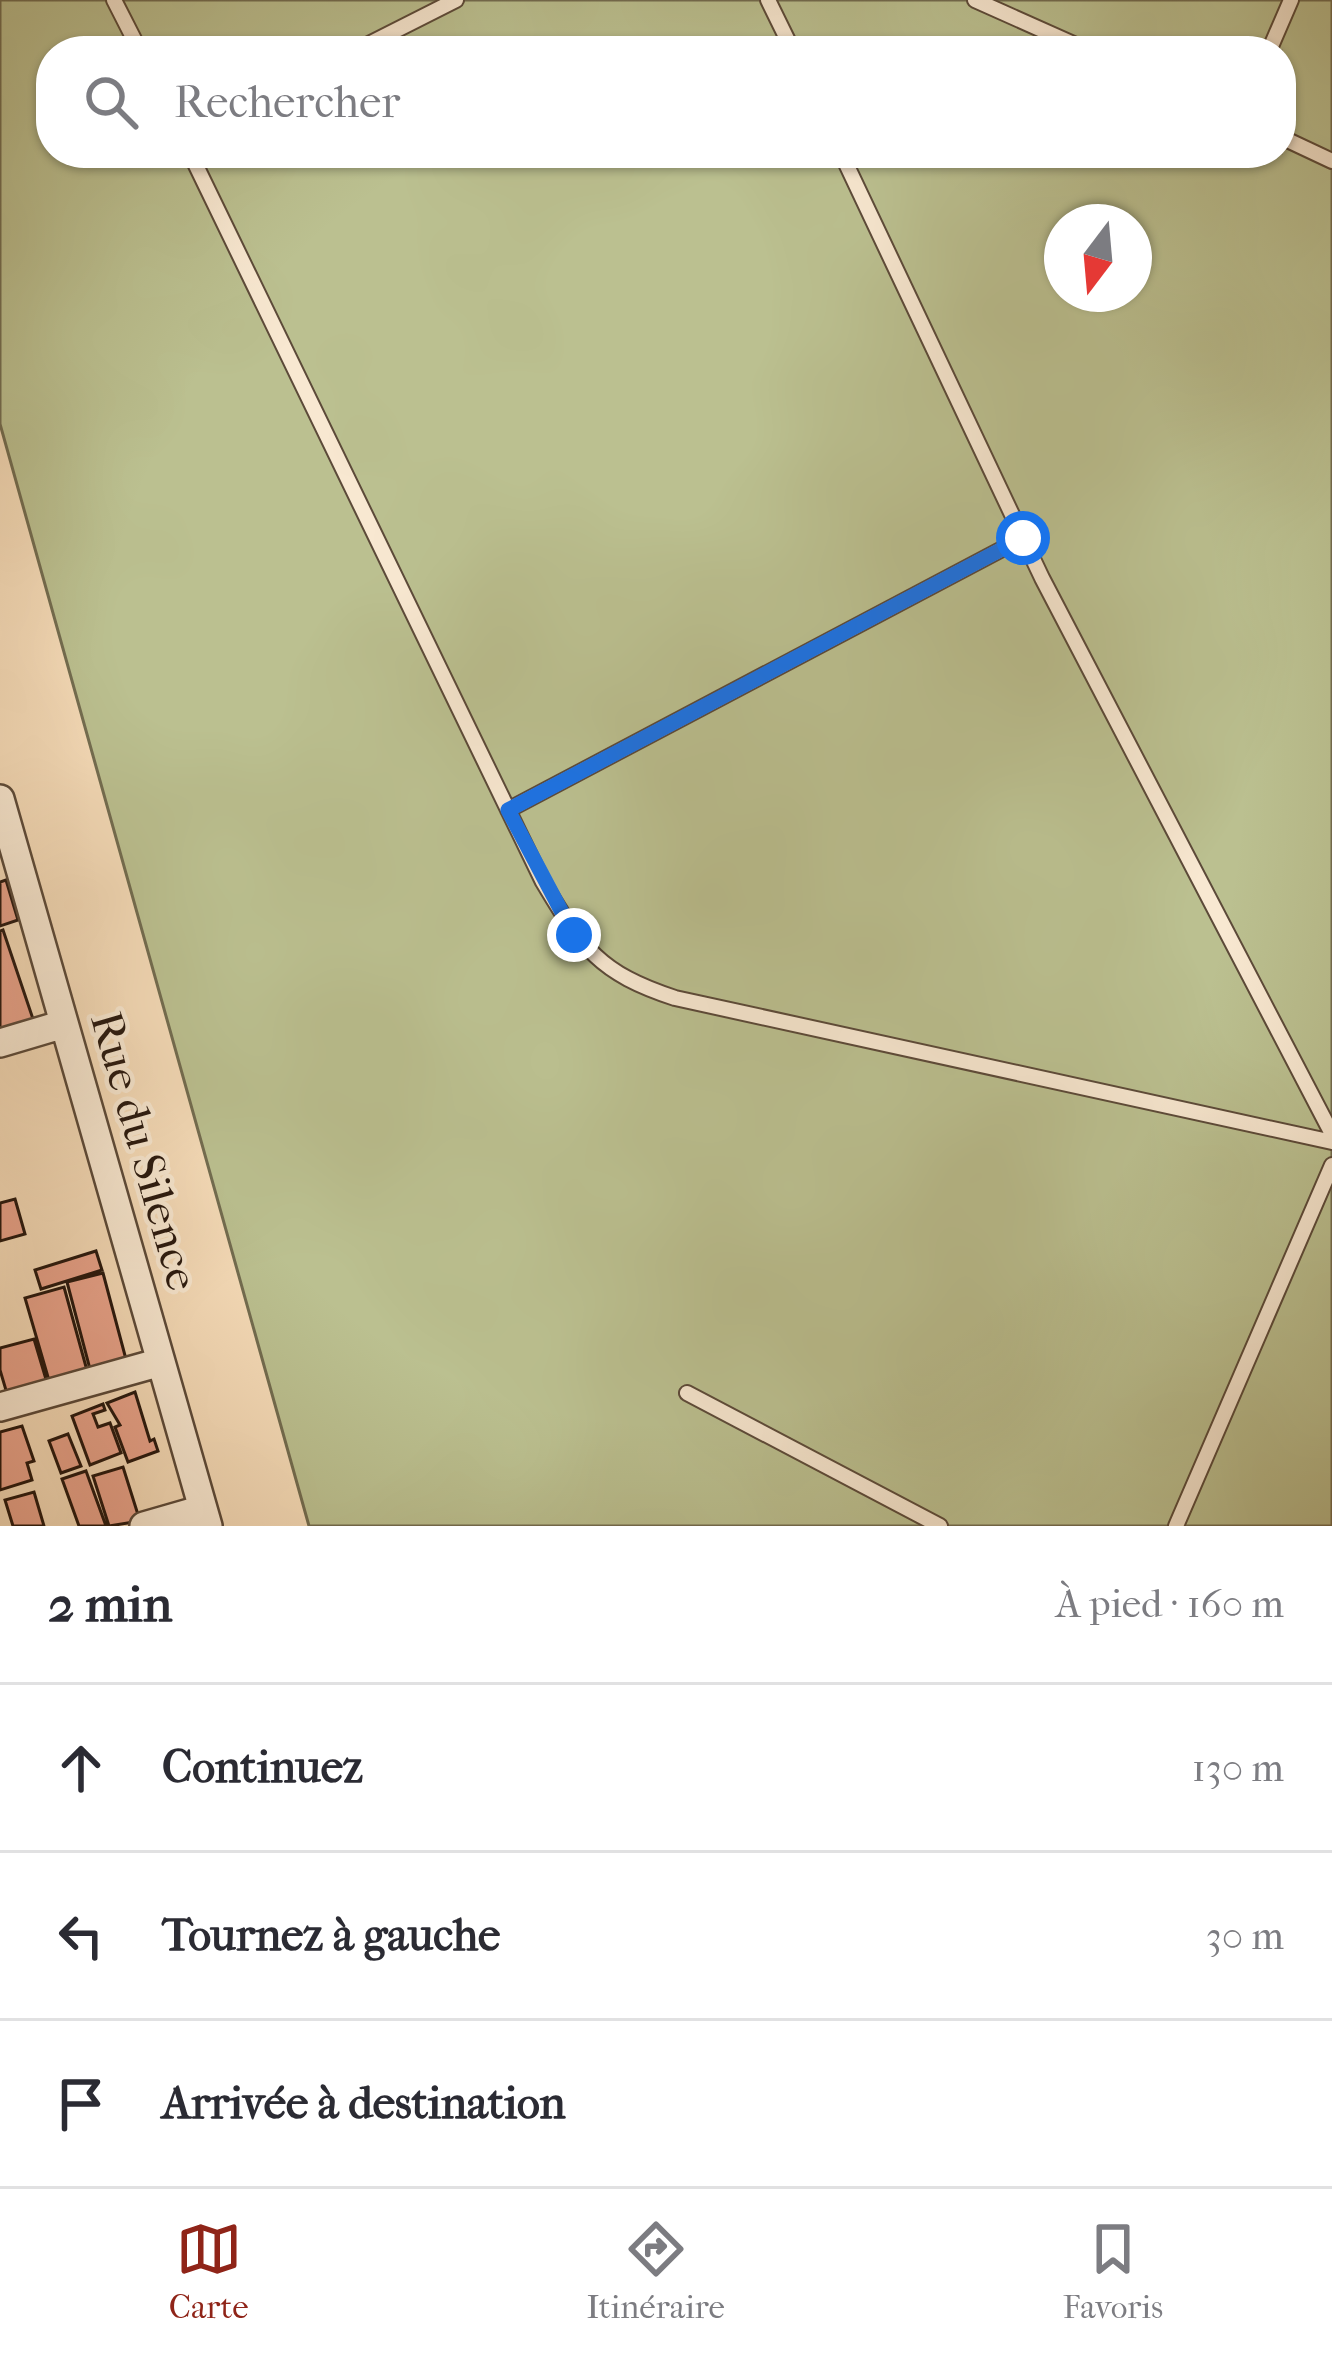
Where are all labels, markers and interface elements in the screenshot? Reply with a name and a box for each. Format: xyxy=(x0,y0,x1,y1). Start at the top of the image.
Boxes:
search box xyxy=(36,36,1296,168)
icon: search xyxy=(78,69,144,135)
text: Rechercher xyxy=(174,76,400,129)
north arrow xyxy=(1044,204,1152,312)
route start xyxy=(996,511,1050,565)
route end xyxy=(547,908,601,962)
street label: Rue du Silence xyxy=(79,1006,209,1296)
text: 2 min xyxy=(48,1574,172,1634)
text: À pied · 160 m xyxy=(1056,1581,1284,1627)
icon: ahead xyxy=(48,1735,114,1801)
text: Continuez xyxy=(162,1741,363,1794)
text: 130 m xyxy=(1192,1745,1284,1791)
icon: left xyxy=(48,1903,114,1969)
text: Tournez à gauche xyxy=(162,1909,500,1962)
text: 30 m xyxy=(1206,1913,1284,1959)
icon: arrive xyxy=(48,2071,114,2137)
text: Arrivée à destination xyxy=(162,2077,566,2130)
tab: Carte xyxy=(169,2216,249,2327)
tab: Itinéraire xyxy=(586,2216,725,2327)
tab: Favoris xyxy=(1063,2216,1163,2327)

